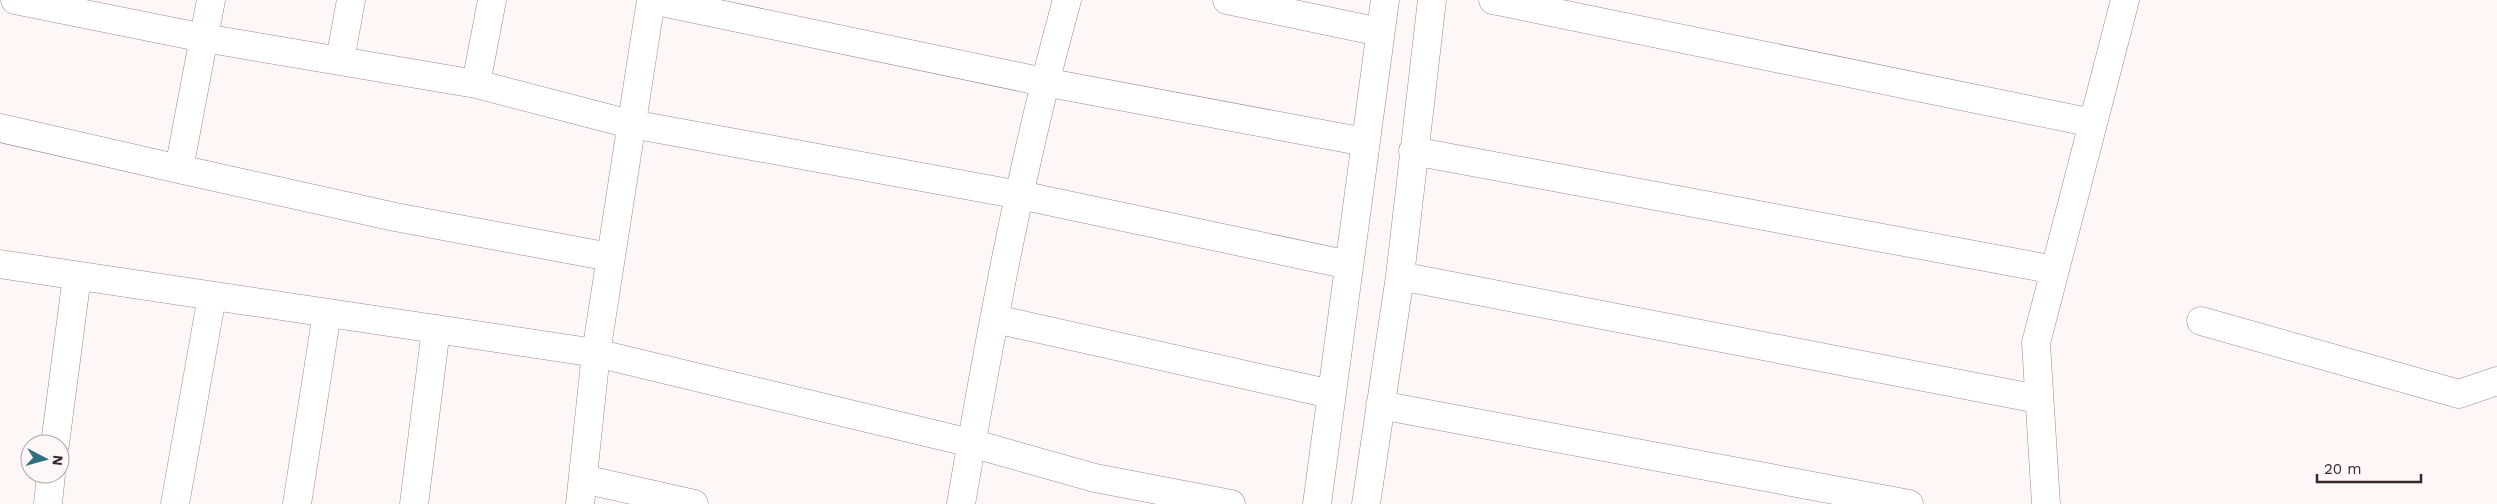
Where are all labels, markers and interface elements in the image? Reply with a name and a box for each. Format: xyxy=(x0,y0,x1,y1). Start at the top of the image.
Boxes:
north arrow xyxy=(20,434,70,484)
scale bar xyxy=(2317,452,2421,484)
text: N xyxy=(49,454,66,466)
text: 20 m xyxy=(2324,460,2362,478)

